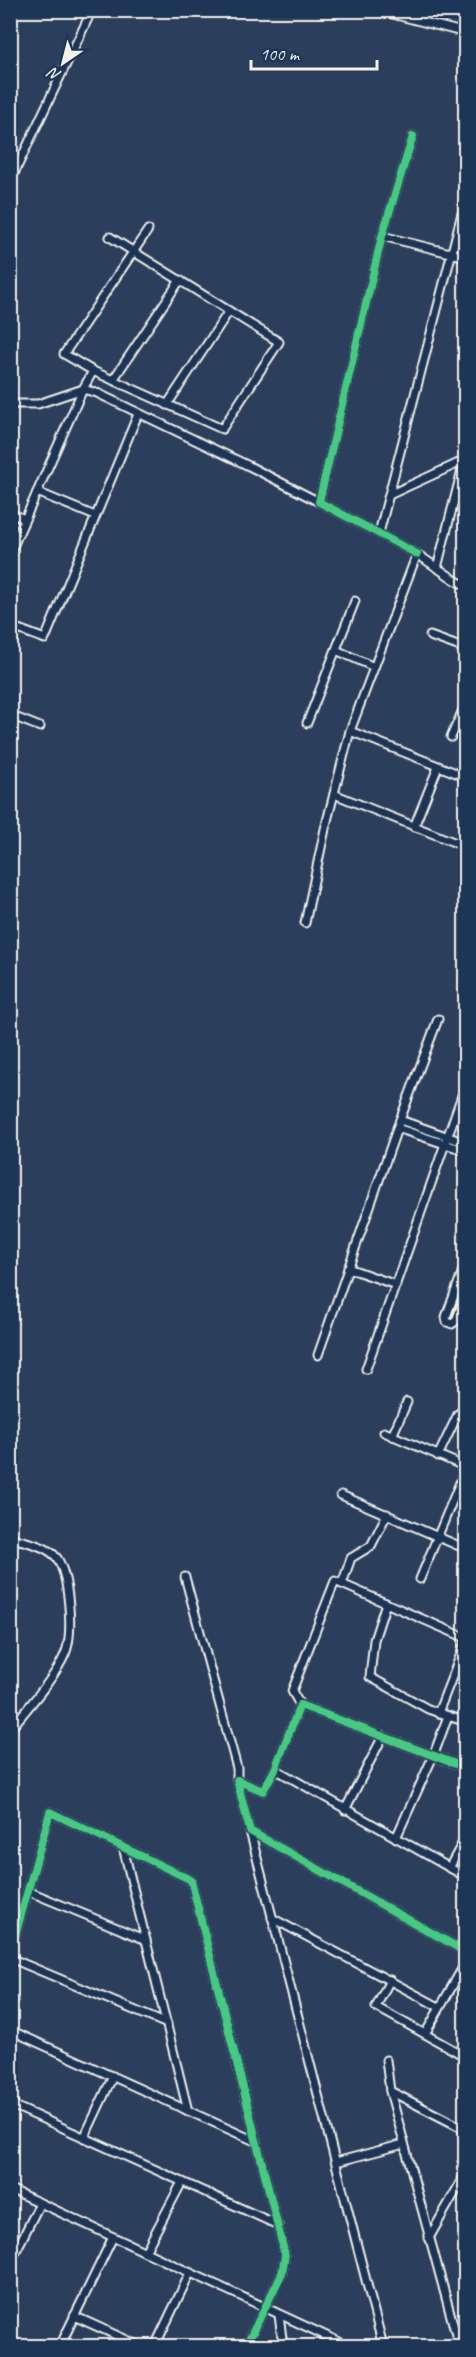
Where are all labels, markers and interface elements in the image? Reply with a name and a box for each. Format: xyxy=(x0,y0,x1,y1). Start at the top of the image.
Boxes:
north arrow xyxy=(33,33,93,93)
scale bar xyxy=(251,33,377,71)
text: 100 m xyxy=(260,43,301,65)
text: N xyxy=(43,62,65,86)

